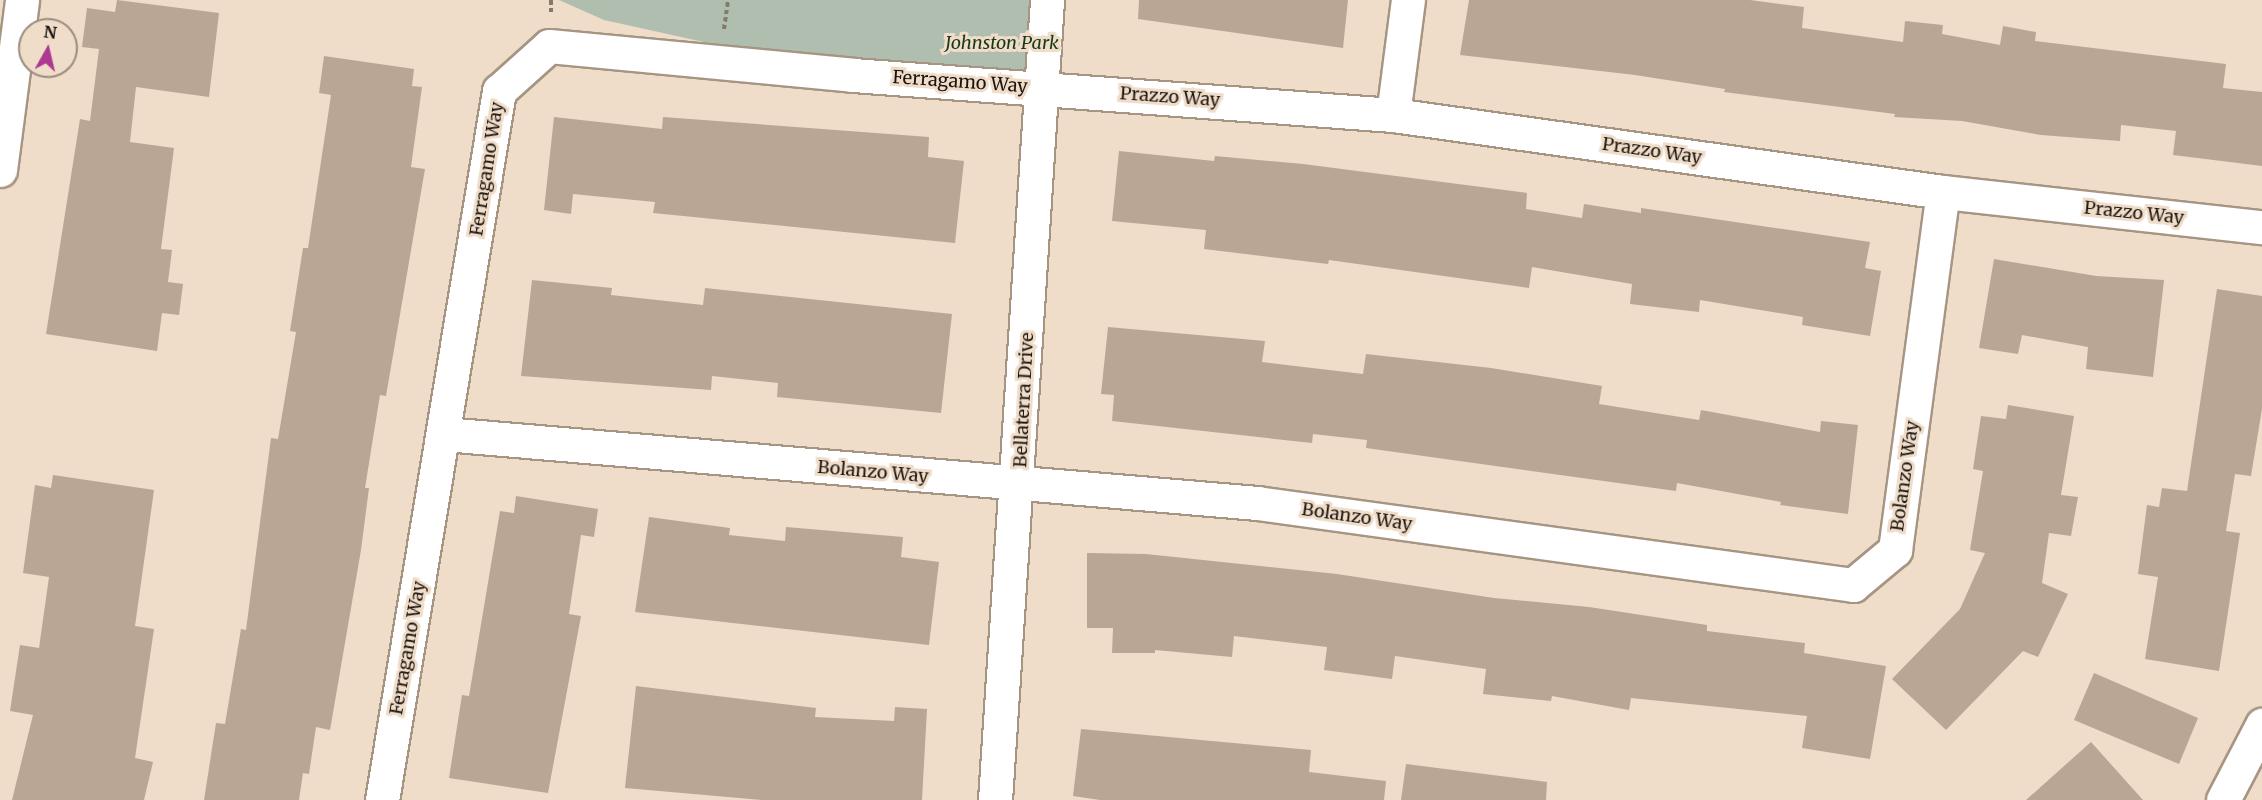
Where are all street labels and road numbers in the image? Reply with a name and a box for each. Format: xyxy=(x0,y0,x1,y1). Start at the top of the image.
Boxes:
street label: Ferragamo Way xyxy=(892,67,1028,97)
street label: Prazzo Way xyxy=(1119,83,1221,111)
street label: Ferragamo Way xyxy=(466,100,508,238)
street label: Prazzo Way xyxy=(1601,133,1703,169)
street label: Prazzo Way xyxy=(2083,197,2185,229)
street label: Bellaterra Drive xyxy=(1010,332,1038,468)
street label: Bolanzo Way xyxy=(1887,419,1923,533)
street label: Bolanzo Way xyxy=(817,456,929,488)
street label: Bolanzo Way xyxy=(1300,499,1414,535)
street label: Ferragamo Way xyxy=(386,579,430,717)

